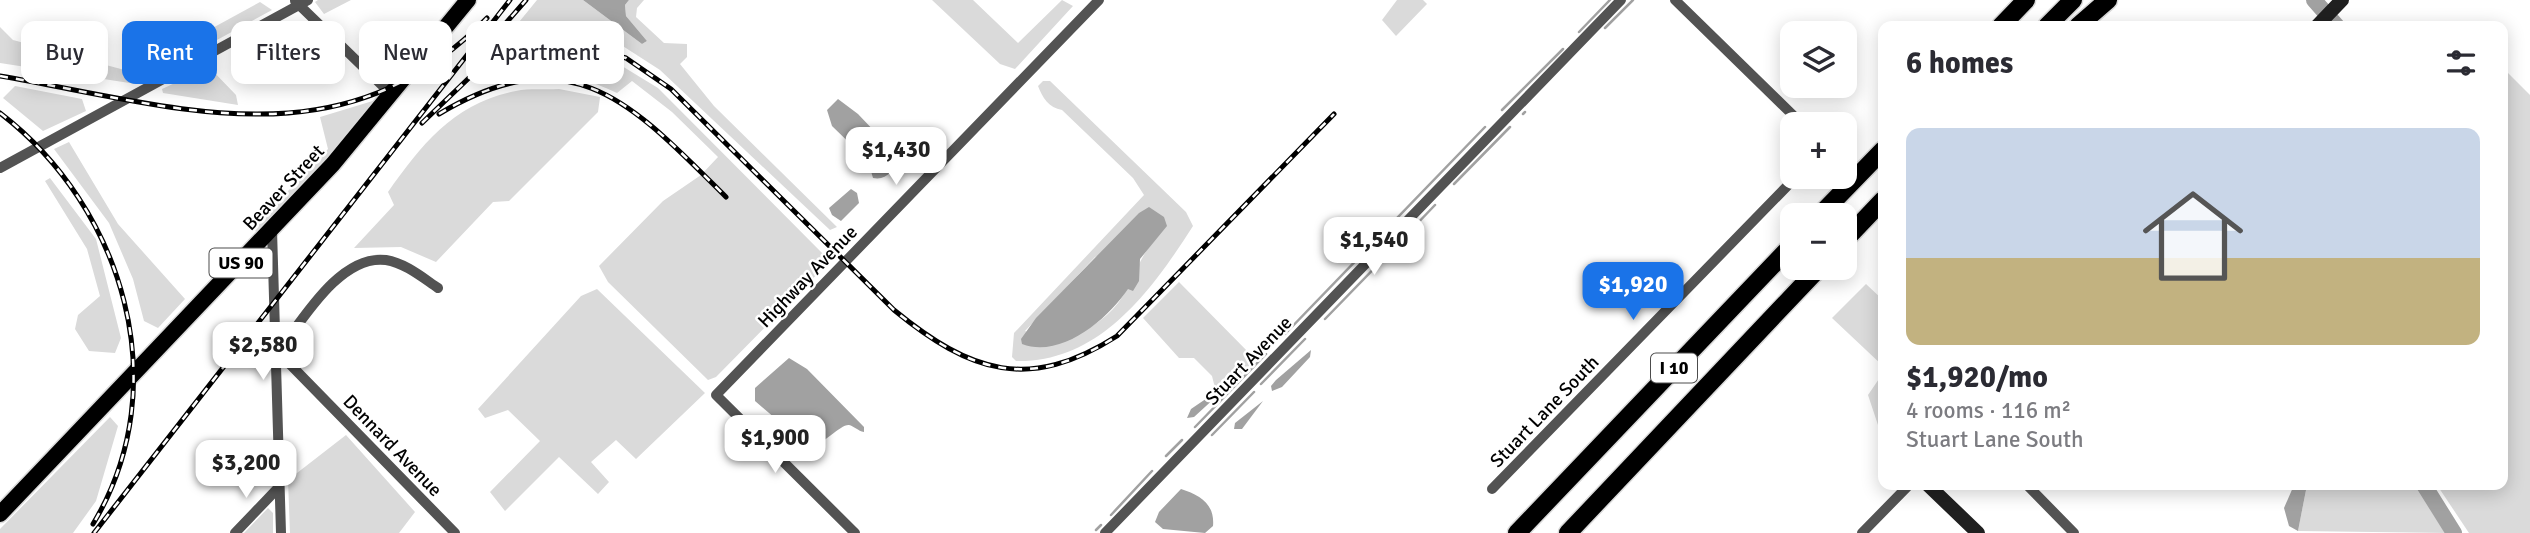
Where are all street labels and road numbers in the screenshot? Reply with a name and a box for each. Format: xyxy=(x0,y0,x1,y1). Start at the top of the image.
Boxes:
street label: Beaver Street xyxy=(238,139,330,236)
street label: Highway Avenue xyxy=(753,220,863,333)
road number: US 90 xyxy=(210,248,272,278)
street label: Stuart Avenue xyxy=(1200,311,1297,410)
street label: Stuart Lane South xyxy=(1485,351,1604,473)
road number: I 10 xyxy=(1651,354,1697,382)
street label: Dennard Avenue xyxy=(338,390,447,502)

